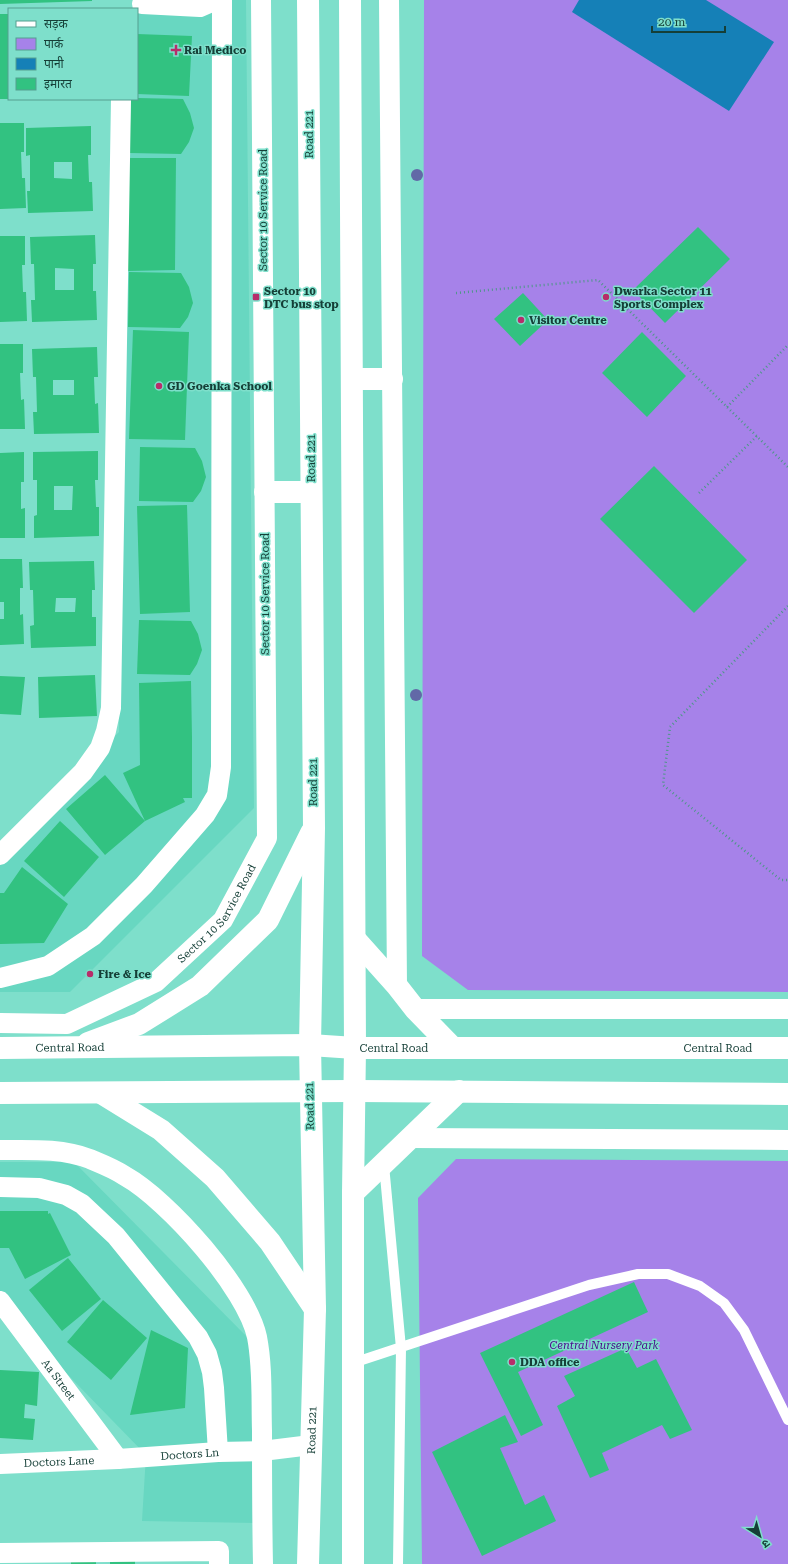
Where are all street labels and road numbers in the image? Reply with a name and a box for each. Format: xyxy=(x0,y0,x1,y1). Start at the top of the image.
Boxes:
street label: Road 221 xyxy=(303,110,316,158)
street label: Sector 10 Service Road xyxy=(257,149,270,271)
street label: Road 221 xyxy=(305,434,318,482)
street label: Sector 10 Service Road xyxy=(259,533,272,655)
street label: Road 221 xyxy=(307,758,320,806)
street label: Sector 10 Service Road xyxy=(175,862,258,965)
street label: Central Road xyxy=(35,1040,104,1054)
street label: Central Road xyxy=(359,1042,428,1055)
street label: Central Road xyxy=(683,1042,752,1055)
street label: Road 221 xyxy=(303,1082,317,1130)
street label: Aa Street xyxy=(39,1356,78,1403)
street label: Road 221 xyxy=(305,1406,319,1454)
street label: Doctors Ln xyxy=(160,1445,219,1463)
street label: Doctors Lane xyxy=(23,1454,95,1469)

